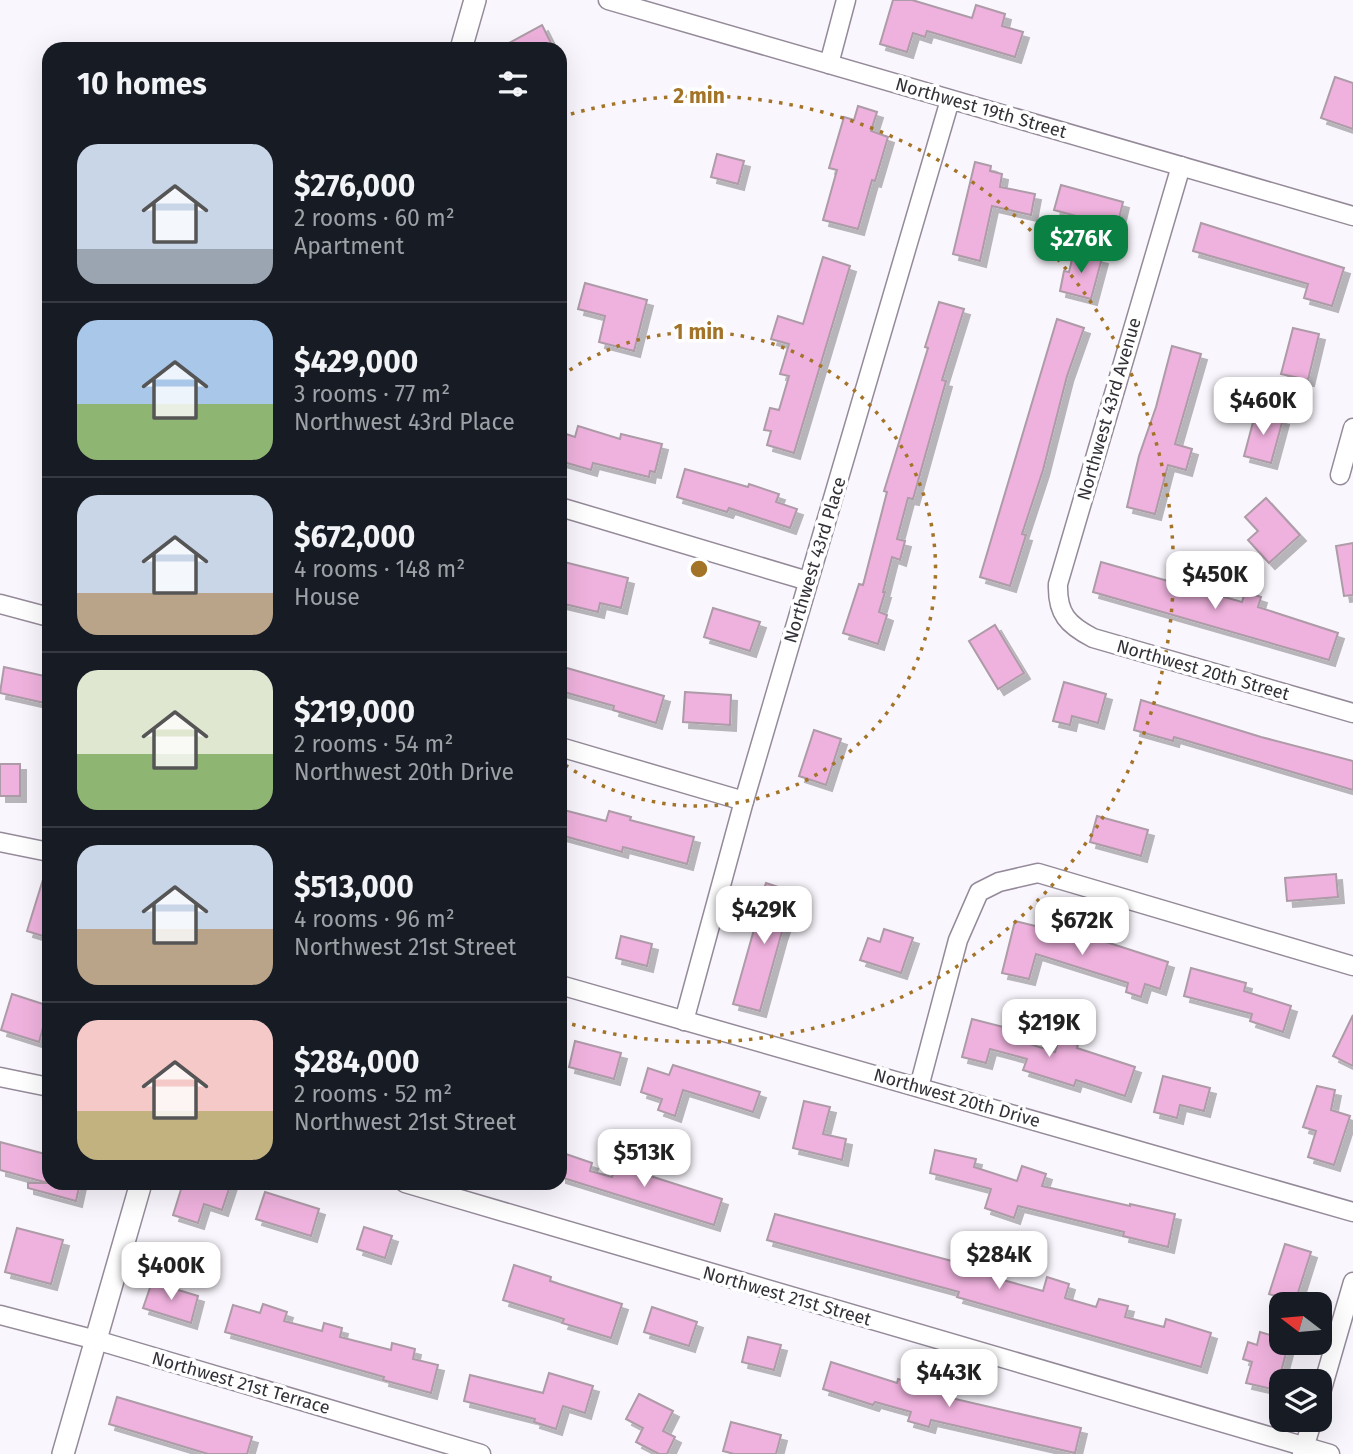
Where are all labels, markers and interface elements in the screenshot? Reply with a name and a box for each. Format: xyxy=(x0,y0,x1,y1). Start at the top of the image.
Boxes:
icon: filters xyxy=(494,65,532,103)
text: 10 homes xyxy=(77,66,207,102)
street label: Northwest 19th Street xyxy=(893,73,1070,143)
text: 2 min xyxy=(673,83,725,109)
text: $276,000 xyxy=(294,168,415,204)
icon: home xyxy=(133,172,217,256)
text: 2 rooms · 60 m² xyxy=(294,204,455,232)
pin: $276K xyxy=(1032,216,1130,275)
text: $276K xyxy=(1050,224,1112,252)
text: Apartment xyxy=(294,232,404,260)
street label: Northwest 43rd Avenue xyxy=(1072,315,1146,503)
text: 1 min xyxy=(674,319,724,345)
text: $429,000 xyxy=(294,344,418,380)
icon: home xyxy=(133,348,217,432)
pin: $460K xyxy=(1214,378,1312,437)
text: 3 rooms · 77 m² xyxy=(294,380,450,408)
text: $460K xyxy=(1230,386,1296,414)
text: Northwest 43rd Place xyxy=(294,408,515,436)
street label: Northwest 43rd Place xyxy=(779,474,851,646)
text: $672,000 xyxy=(294,519,415,555)
icon: home xyxy=(133,523,217,607)
pin: $450K xyxy=(1166,552,1264,611)
text: 4 rooms · 148 m² xyxy=(294,555,465,583)
centre of rings xyxy=(687,557,711,581)
text: $450K xyxy=(1182,560,1248,588)
text: House xyxy=(294,583,360,611)
street label: Northwest 20th Street xyxy=(1114,635,1292,705)
text: $219,000 xyxy=(294,694,415,730)
icon: home xyxy=(133,698,217,782)
text: 2 rooms · 54 m² xyxy=(294,730,453,758)
text: Northwest 20th Drive xyxy=(294,758,514,786)
text: $513,000 xyxy=(294,869,414,905)
icon: home xyxy=(133,873,217,957)
pin: $429K xyxy=(715,886,813,946)
text: $429K xyxy=(732,895,796,923)
pin: $672K xyxy=(1033,898,1131,957)
text: 4 rooms · 96 m² xyxy=(294,905,455,933)
text: $672K xyxy=(1051,906,1113,934)
text: Northwest 21st Street xyxy=(294,933,516,961)
pin: $219K xyxy=(1000,1000,1098,1059)
text: $219K xyxy=(1018,1008,1080,1036)
text: $284,000 xyxy=(294,1044,420,1080)
icon: home xyxy=(133,1048,217,1132)
street label: Northwest 20th Drive xyxy=(871,1064,1043,1132)
text: 2 rooms · 52 m² xyxy=(294,1080,452,1108)
text: Northwest 21st Street xyxy=(294,1108,516,1136)
pin: $513K xyxy=(595,1130,693,1189)
text: $513K xyxy=(614,1138,674,1166)
pin: $284K xyxy=(950,1232,1048,1291)
text: $284K xyxy=(966,1240,1032,1268)
pin: $400K xyxy=(122,1242,220,1302)
text: $400K xyxy=(137,1251,205,1279)
street label: Northwest 21st Street xyxy=(700,1261,874,1331)
north arrow xyxy=(1269,1292,1332,1354)
map controls xyxy=(1269,1292,1332,1432)
street label: Northwest 21st Terrace xyxy=(149,1347,333,1419)
pin: $443K xyxy=(900,1350,998,1409)
text: $443K xyxy=(917,1358,981,1386)
button: layers xyxy=(1269,1369,1332,1432)

